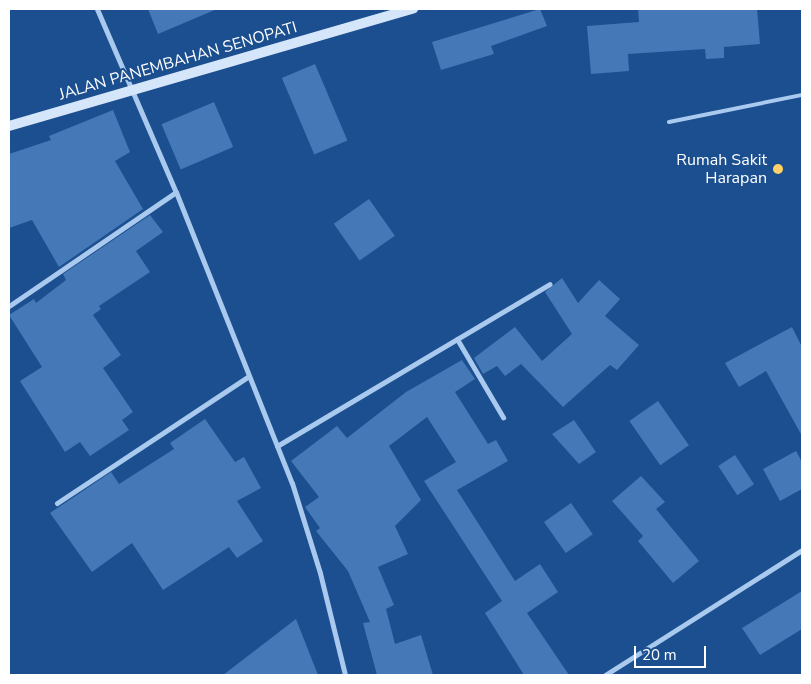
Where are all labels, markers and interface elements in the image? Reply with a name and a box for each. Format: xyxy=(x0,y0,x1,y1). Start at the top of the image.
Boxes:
street label: JALAN PANEMBAHAN SENOPATI xyxy=(57,18,299,104)
place label: Rumah Sakit Harapan xyxy=(676,150,767,188)
marker: Rumah Sakit Harapan xyxy=(771,162,785,176)
scale bar xyxy=(636,636,708,668)
text: 20 m xyxy=(642,645,677,665)

